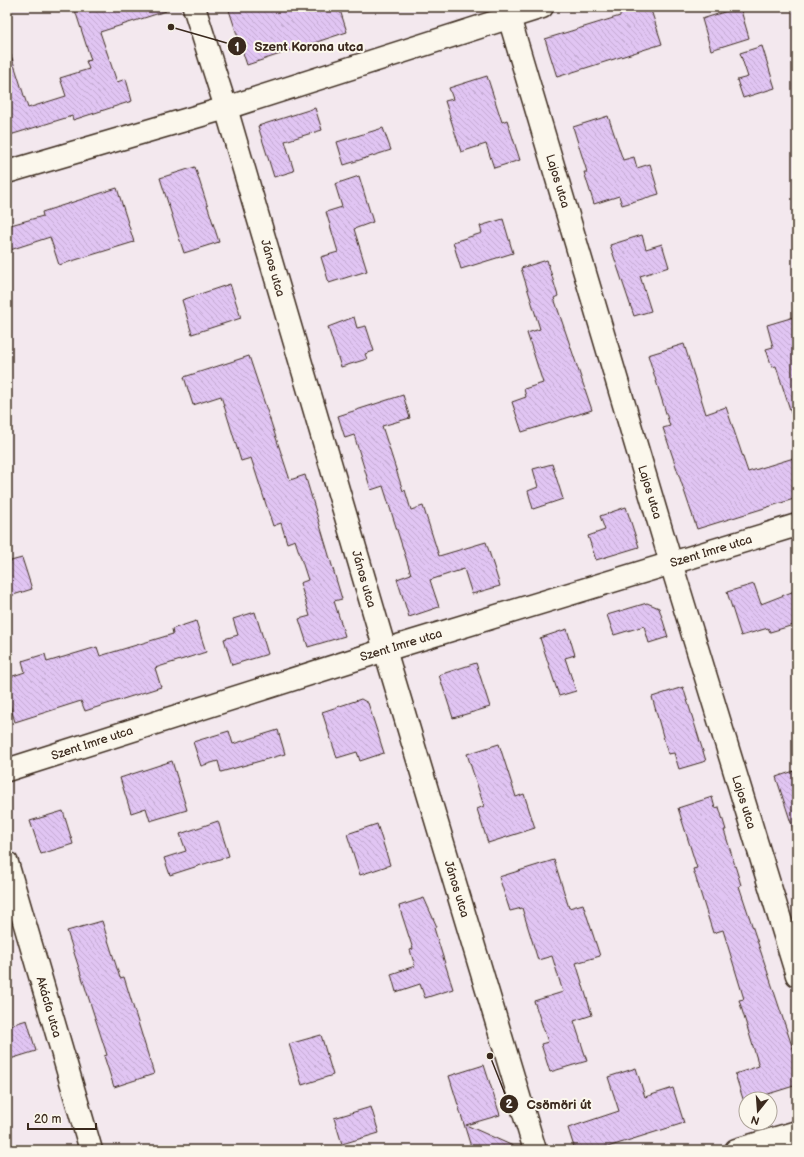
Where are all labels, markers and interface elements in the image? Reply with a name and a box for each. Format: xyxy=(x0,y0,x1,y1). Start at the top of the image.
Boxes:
callout: Szent Korona utca xyxy=(227,34,372,59)
text: Szent Korona utca xyxy=(255,39,363,55)
text: 1 xyxy=(234,40,240,55)
street label: Lajos utca xyxy=(542,152,573,210)
street label: János utca xyxy=(257,238,288,299)
street label: Lajos utca xyxy=(634,463,665,521)
street label: Szent Imre utca xyxy=(668,532,754,571)
street label: János utca xyxy=(348,549,379,610)
street label: Szent Imre utca xyxy=(358,626,444,665)
street label: Szent Imre utca xyxy=(49,723,135,764)
street label: Lajos utca xyxy=(728,773,759,831)
street label: János utca xyxy=(441,859,472,920)
street label: Akácfa utca xyxy=(33,975,64,1040)
north arrow xyxy=(738,1091,778,1131)
callout: Csömöri út xyxy=(499,1092,600,1117)
text: 2 xyxy=(505,1097,513,1112)
text: Csömöri út xyxy=(527,1097,592,1113)
scale bar xyxy=(28,1105,96,1131)
text: 20 m xyxy=(34,1112,61,1127)
text: N xyxy=(749,1113,761,1128)

